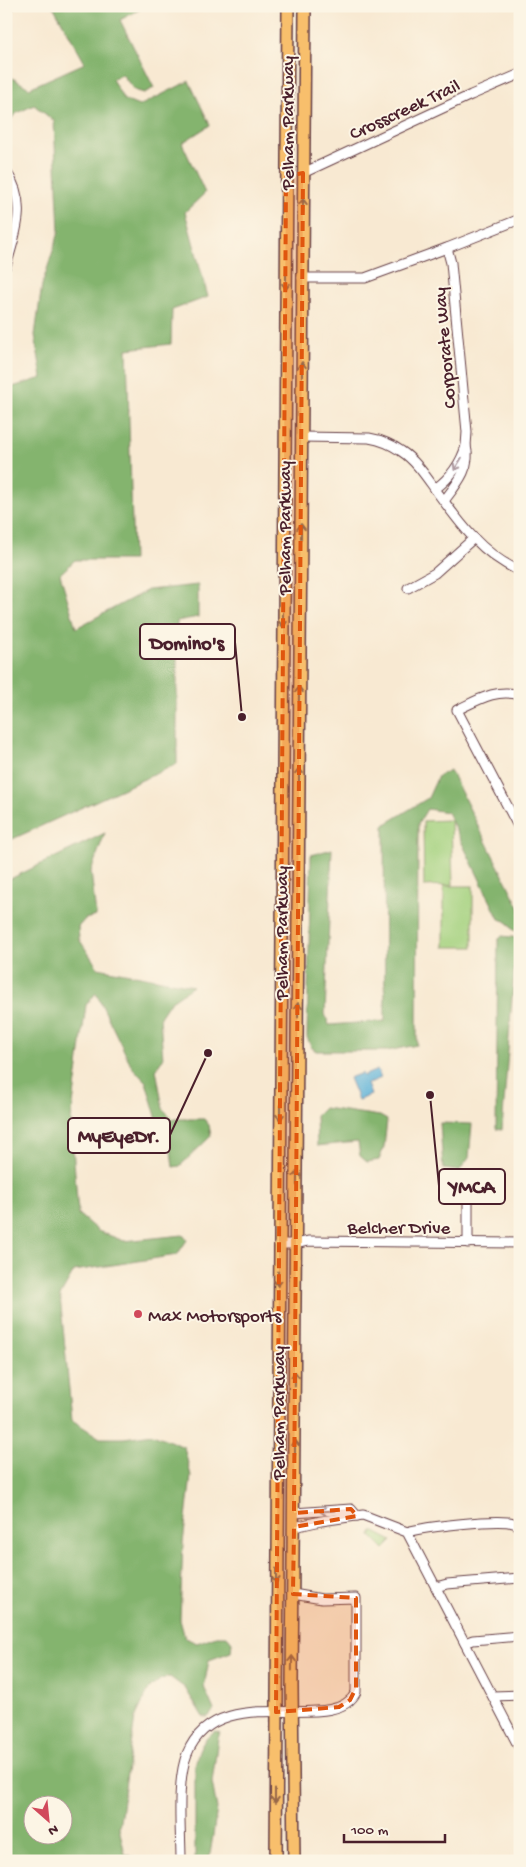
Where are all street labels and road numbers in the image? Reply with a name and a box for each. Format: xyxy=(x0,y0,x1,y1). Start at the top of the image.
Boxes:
street label: Pelham Parkway xyxy=(278,55,301,191)
street label: Crosscreek Trail xyxy=(346,75,465,147)
street label: Corporate Way xyxy=(430,286,463,409)
street label: Pelham Parkway xyxy=(275,460,298,596)
street label: Pelham Parkway xyxy=(272,865,295,1001)
street label: Belcher Drive xyxy=(347,1218,451,1241)
street label: Pelham Parkway xyxy=(269,1345,292,1481)

